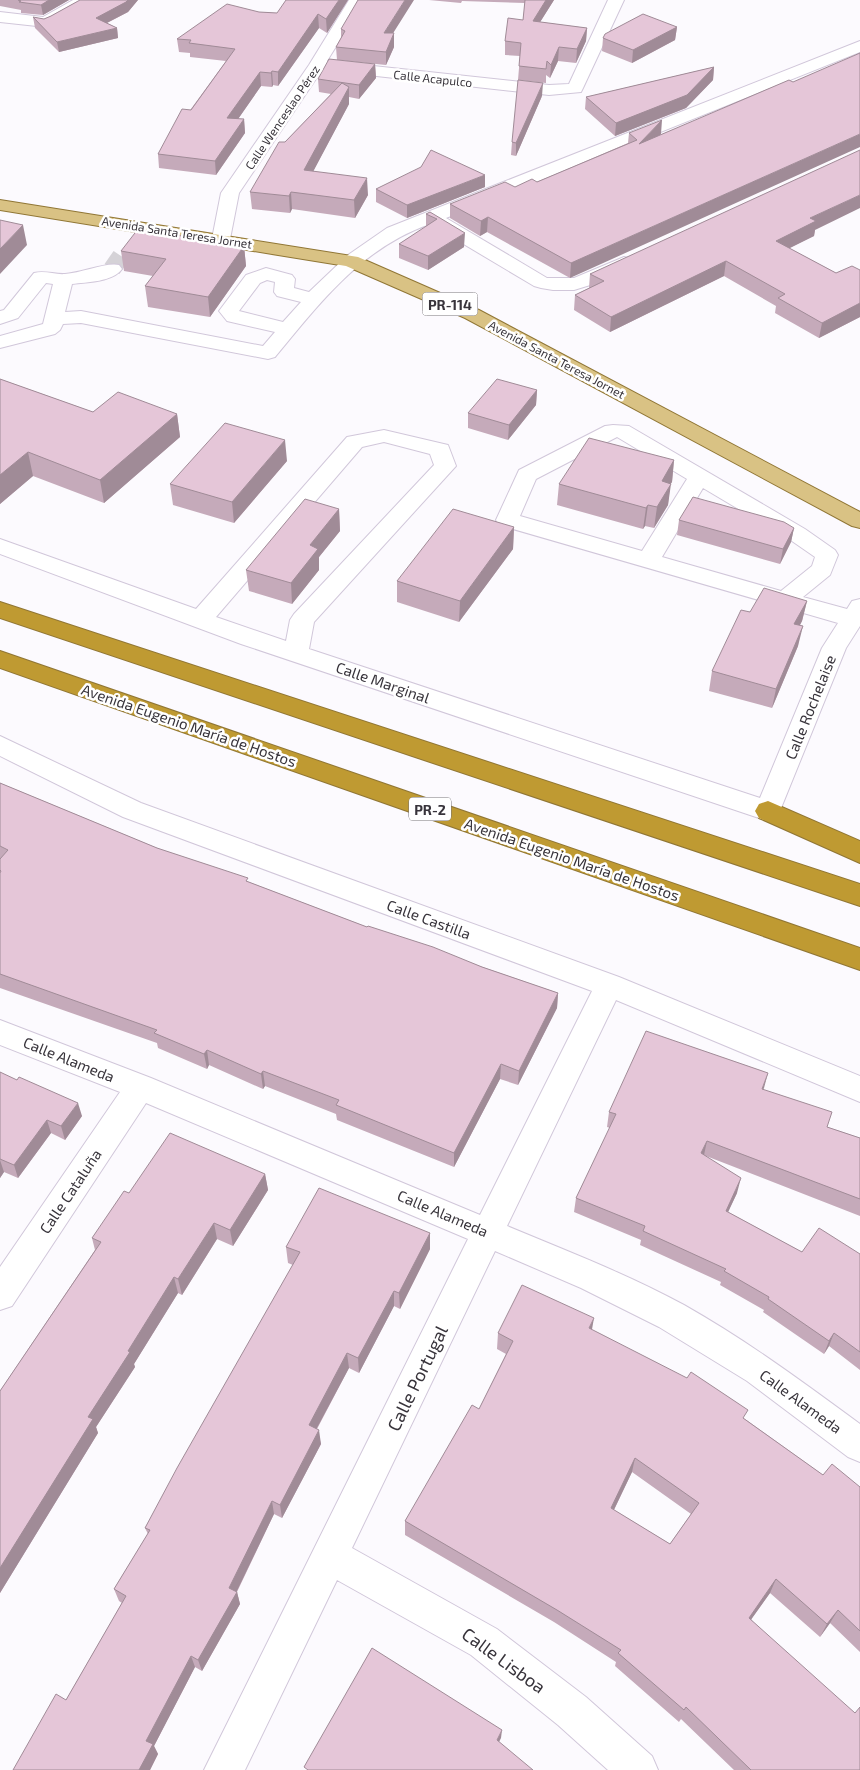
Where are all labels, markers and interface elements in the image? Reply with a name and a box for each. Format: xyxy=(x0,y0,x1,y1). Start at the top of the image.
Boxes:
street label: Calle Wenceslao Pérez xyxy=(242,62,322,172)
street label: Calle Acapulco xyxy=(393,67,473,89)
street label: Avenida Santa Teresa Jornet xyxy=(101,213,254,251)
road number: PR-114 xyxy=(422,292,478,316)
street label: Avenida Santa Teresa Jornet xyxy=(487,317,628,401)
street label: Calle Rochelaise xyxy=(781,652,839,762)
street label: Calle Marginal xyxy=(334,658,433,707)
street label: Avenida Eugenio María de Hostos xyxy=(79,680,299,770)
road number: PR-2 xyxy=(409,798,451,821)
street label: Avenida Eugenio María de Hostos xyxy=(462,814,682,904)
street label: Calle Castilla xyxy=(385,895,473,943)
street label: Calle Alameda xyxy=(21,1033,117,1085)
street label: Calle Cataluña xyxy=(35,1145,105,1237)
street label: Calle Alameda xyxy=(395,1186,491,1240)
street label: Calle Portugal xyxy=(382,1321,452,1434)
street label: Calle Alameda xyxy=(757,1365,845,1437)
street label: Calle Lisboa xyxy=(458,1622,550,1698)

